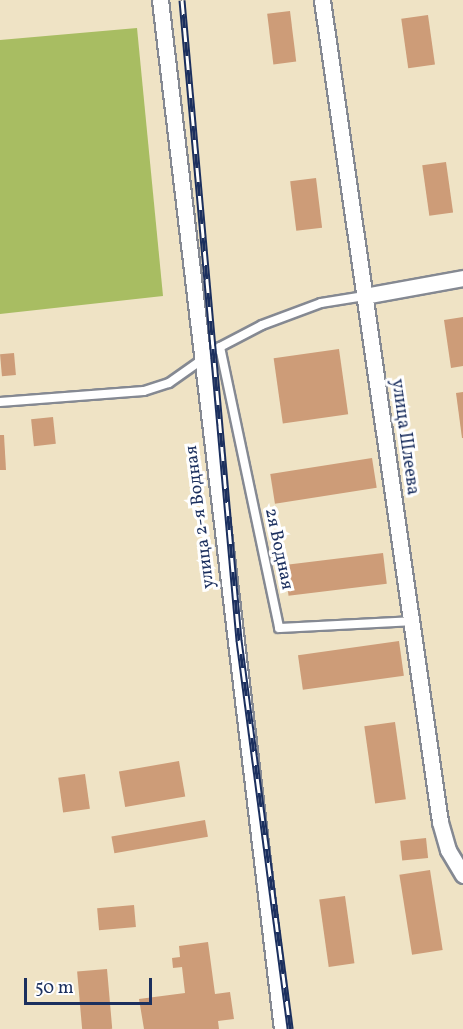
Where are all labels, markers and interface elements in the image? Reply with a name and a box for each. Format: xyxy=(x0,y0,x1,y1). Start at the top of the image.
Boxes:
street label: улица Шлеева xyxy=(385,378,423,496)
street label: улица 2-я Водная xyxy=(181,444,221,590)
street label: 2я Водная xyxy=(259,506,297,592)
scale bar xyxy=(27,966,154,1004)
text: 50 m xyxy=(35,976,74,1001)

